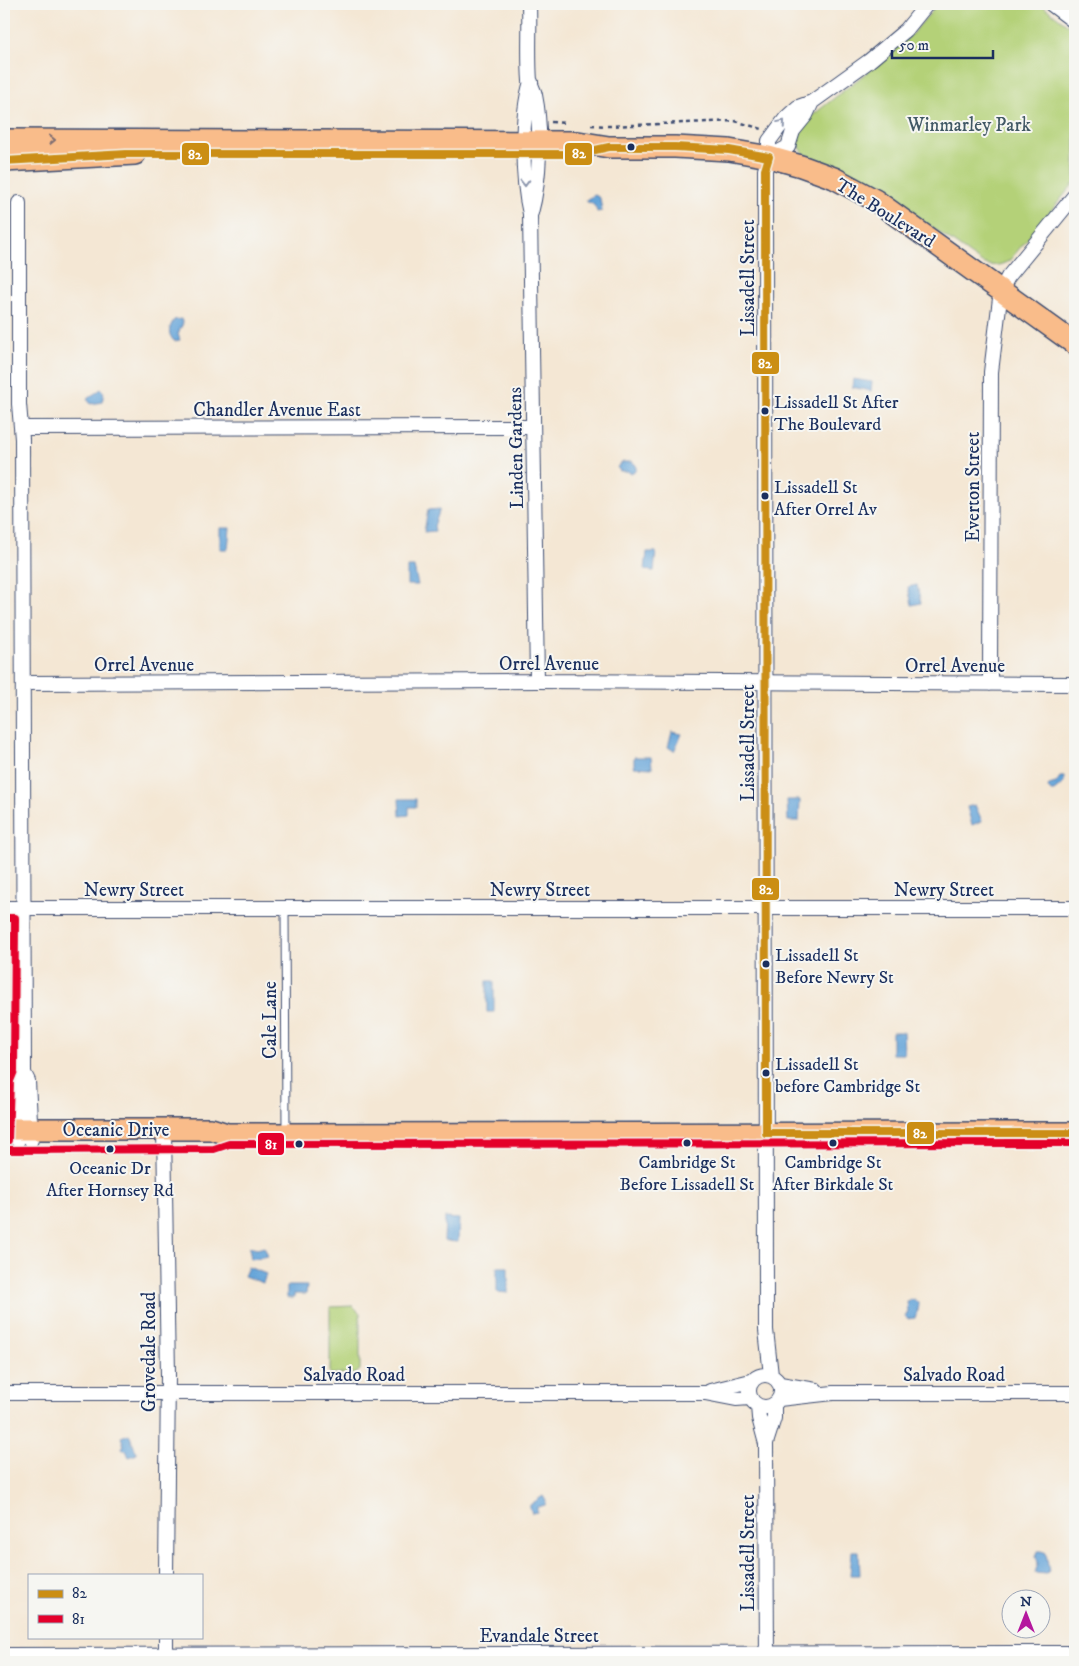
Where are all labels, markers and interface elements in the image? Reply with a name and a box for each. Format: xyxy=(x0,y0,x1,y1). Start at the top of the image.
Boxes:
scale bar xyxy=(892,28,993,60)
text: 50 m xyxy=(899,36,929,55)
park label: Winmarley Park xyxy=(906,114,1031,137)
one-way arrow xyxy=(776,120,785,129)
one-way arrow xyxy=(49,135,57,145)
line badge: 82 xyxy=(181,142,210,166)
line badge: 82 xyxy=(564,142,593,166)
unlabelled marker xyxy=(626,142,636,152)
text: 82 xyxy=(572,145,587,163)
text: 82 xyxy=(188,146,203,164)
street label: The Boulevard xyxy=(831,174,940,253)
one-way arrow xyxy=(520,179,530,187)
street label: Lissadell Street xyxy=(737,219,760,337)
line badge: 82 xyxy=(751,351,780,375)
text: 82 xyxy=(758,355,773,373)
street label: Linden Gardens xyxy=(504,387,529,509)
place label: Lissadell St After The Boulevard xyxy=(774,392,899,436)
street label: Chandler Avenue East xyxy=(193,399,361,422)
marker: Lissadell St After The Boulevard xyxy=(760,406,770,416)
street label: Everton Street xyxy=(962,432,985,542)
place label: Lissadell St After Orrel Av xyxy=(774,477,877,521)
marker: Lissadell St After Orrel Av xyxy=(760,491,770,501)
street label: Orrel Avenue xyxy=(499,653,599,676)
street label: Orrel Avenue xyxy=(94,654,194,677)
street label: Orrel Avenue xyxy=(905,655,1005,678)
street label: Lissadell Street xyxy=(737,684,760,802)
line badge: 82 xyxy=(751,877,780,901)
street label: Newry Street xyxy=(84,879,184,902)
street label: Newry Street xyxy=(490,879,590,902)
street label: Newry Street xyxy=(894,879,994,902)
text: 82 xyxy=(759,881,774,899)
place label: Lissadell St Before Newry St xyxy=(775,945,894,989)
marker: Lissadell St Before Newry St xyxy=(761,959,771,969)
street label: Cale Lane xyxy=(259,981,282,1059)
place label: Lissadell St before Cambridge St xyxy=(775,1054,921,1098)
marker: Lissadell St before Cambridge St xyxy=(761,1068,771,1078)
street label: Oceanic Drive xyxy=(63,1119,170,1142)
line badge: 82 xyxy=(906,1121,935,1145)
text: 82 xyxy=(913,1125,928,1143)
line badge: 81 xyxy=(257,1132,285,1156)
text: 81 xyxy=(265,1136,277,1154)
marker: Cambridge St Before Lissadell St xyxy=(682,1138,692,1148)
marker: Cambridge St After Birkdale St xyxy=(828,1138,838,1148)
unlabelled marker xyxy=(294,1139,304,1149)
marker: Oceanic Dr After Hornsey Rd xyxy=(105,1144,115,1154)
place label: Cambridge St Before Lissadell St xyxy=(620,1152,755,1196)
place label: Cambridge St After Birkdale St xyxy=(773,1152,894,1196)
place label: Oceanic Dr After Hornsey Rd xyxy=(46,1158,174,1202)
street label: Grovedale Road xyxy=(138,1291,161,1412)
street label: Salvado Road xyxy=(303,1364,406,1387)
street label: Salvado Road xyxy=(903,1364,1006,1387)
street label: Lissadell Street xyxy=(737,1494,760,1612)
legend xyxy=(28,1574,202,1638)
text: 82 xyxy=(72,1584,88,1603)
north arrow xyxy=(1002,1588,1052,1638)
text: N xyxy=(1020,1593,1032,1611)
text: 81 xyxy=(72,1610,85,1629)
street label: Evandale Street xyxy=(479,1625,599,1648)

